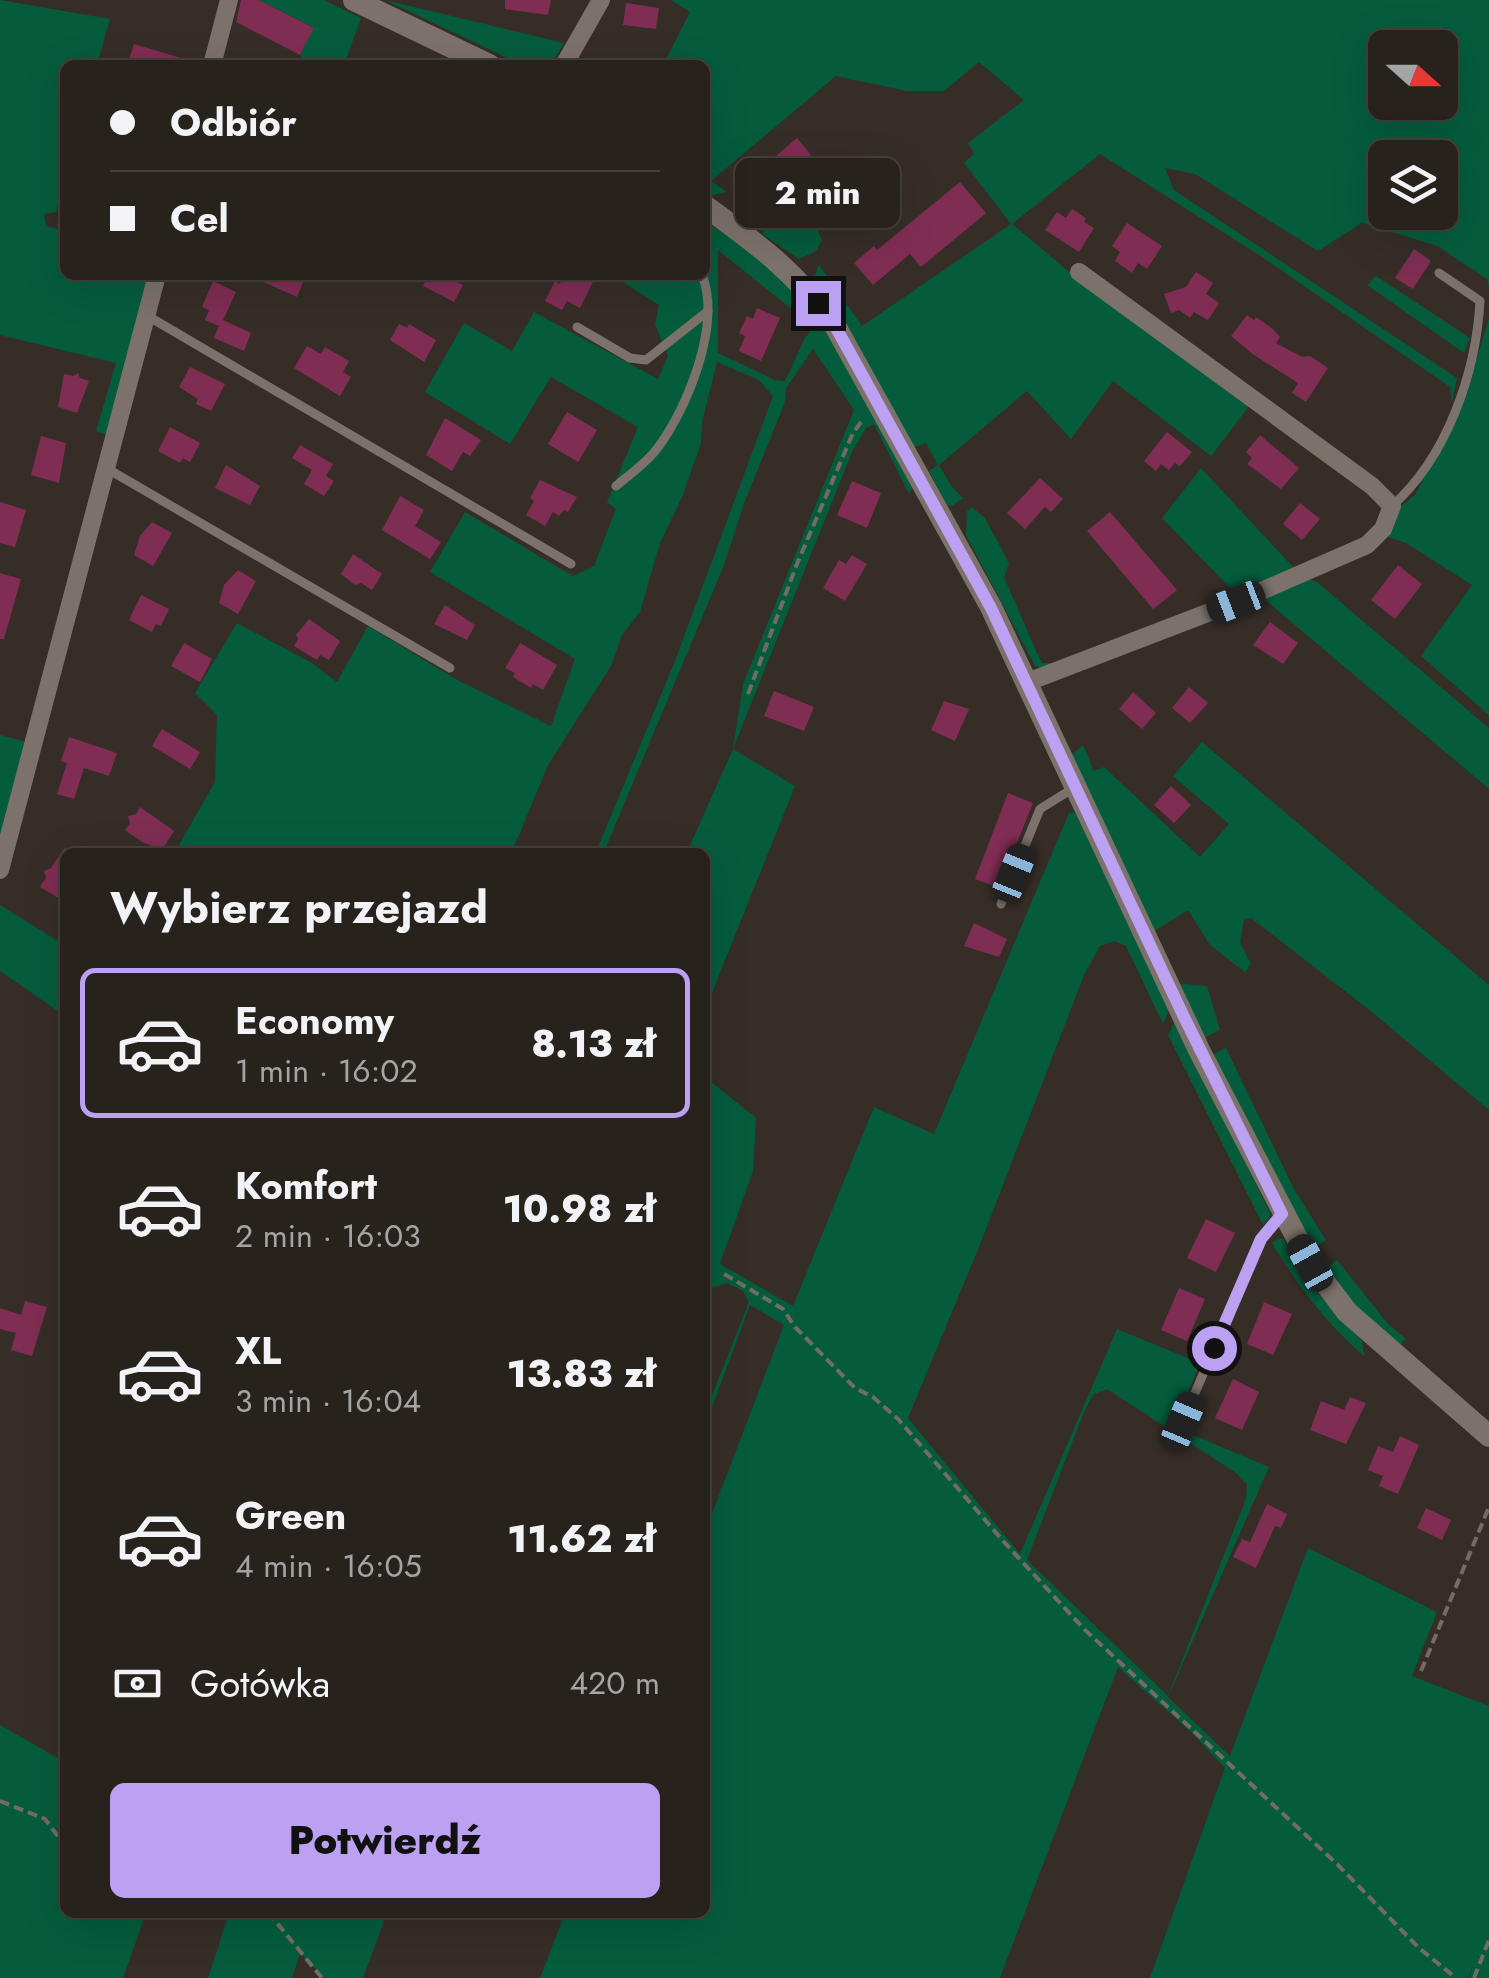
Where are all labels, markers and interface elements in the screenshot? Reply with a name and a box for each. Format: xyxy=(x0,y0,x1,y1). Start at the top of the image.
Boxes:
north arrow xyxy=(1368,30,1458,120)
map controls xyxy=(1368,30,1458,230)
text: Odbiór xyxy=(170,95,297,150)
button: layers xyxy=(1368,140,1458,230)
callout: 2 min xyxy=(736,158,900,228)
text: 2 min xyxy=(775,170,860,216)
text: Cel xyxy=(170,191,229,246)
route end xyxy=(796,281,841,326)
car xyxy=(1203,577,1269,627)
car xyxy=(989,840,1039,906)
text: Wybierz przejazd xyxy=(110,875,488,940)
text: Economy xyxy=(235,993,394,1048)
icon: car xyxy=(115,998,205,1088)
text: 8.13 zł xyxy=(531,1016,655,1071)
text: 1 min · 16:02 xyxy=(235,1048,418,1094)
text: Komfort xyxy=(235,1158,377,1213)
icon: car xyxy=(115,1163,205,1253)
text: 10.98 zł xyxy=(503,1181,655,1236)
text: 2 min · 16:03 xyxy=(235,1213,421,1259)
car xyxy=(1282,1229,1338,1297)
text: XL xyxy=(235,1323,281,1378)
route start xyxy=(1192,1326,1237,1371)
icon: car xyxy=(115,1328,205,1418)
text: 13.83 zł xyxy=(507,1346,655,1401)
text: 3 min · 16:04 xyxy=(235,1378,421,1424)
car xyxy=(1157,1388,1209,1454)
text: Green xyxy=(235,1488,346,1543)
icon: car xyxy=(115,1493,205,1583)
text: 11.62 zł xyxy=(507,1511,655,1566)
text: 4 min · 16:05 xyxy=(235,1543,422,1589)
icon: cash xyxy=(110,1656,165,1711)
text: Gotówka xyxy=(190,1656,330,1711)
text: 420 m xyxy=(569,1660,660,1706)
button: Potwierdź xyxy=(110,1783,660,1898)

